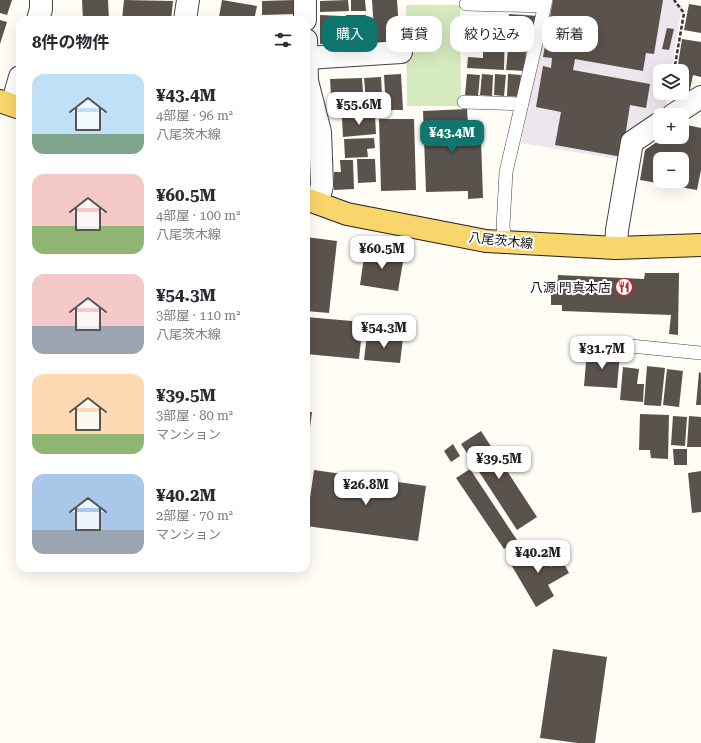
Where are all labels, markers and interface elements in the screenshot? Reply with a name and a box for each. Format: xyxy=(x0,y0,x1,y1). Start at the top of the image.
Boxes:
chip: 購入 xyxy=(322,16,378,52)
chip: 賃貸 xyxy=(386,16,442,52)
chip: 絞り込み xyxy=(450,16,534,52)
chip: 新着 xyxy=(542,16,598,52)
icon: filters xyxy=(272,29,294,51)
text: 8件の物件 xyxy=(32,32,110,52)
map controls xyxy=(653,64,689,188)
button: layers xyxy=(653,64,689,100)
text: ¥43.4M xyxy=(156,85,216,105)
icon: home xyxy=(64,90,112,138)
pin: ¥55.6M xyxy=(326,92,392,126)
text: ¥55.6M xyxy=(336,97,382,112)
text: 4部屋 · 96 m² xyxy=(156,108,233,123)
button: + xyxy=(653,108,689,144)
pin: ¥43.4M xyxy=(419,120,485,154)
text: ¥43.4M xyxy=(429,125,475,140)
text: 八尾茨木線 xyxy=(156,127,221,142)
button: − xyxy=(653,152,689,188)
text: ¥60.5M xyxy=(156,185,216,205)
icon: home xyxy=(64,190,112,238)
text: 4部屋 · 100 m² xyxy=(156,208,240,223)
text: 八尾茨木線 xyxy=(156,227,221,242)
street label: 八尾茨木線 xyxy=(468,230,534,251)
pin: ¥60.5M xyxy=(349,236,415,270)
text: ¥60.5M xyxy=(359,241,405,256)
restaurant icon: 八源 門真本店 xyxy=(614,277,634,297)
place label: 八源 門真本店 xyxy=(530,280,611,295)
text: ¥54.3M xyxy=(156,285,216,305)
icon: home xyxy=(64,290,112,338)
text: 3部屋 · 110 m² xyxy=(156,308,240,323)
pin: ¥54.3M xyxy=(351,315,417,349)
text: ¥54.3M xyxy=(361,320,407,335)
text: 八尾茨木線 xyxy=(156,327,221,342)
pin: ¥31.7M xyxy=(569,336,635,370)
text: ¥31.7M xyxy=(579,341,625,356)
text: ¥39.5M xyxy=(156,385,216,405)
icon: home xyxy=(64,390,112,438)
text: 3部屋 · 80 m² xyxy=(156,408,233,423)
text: マンション xyxy=(156,427,221,442)
pin: ¥39.5M xyxy=(466,446,532,480)
text: ¥39.5M xyxy=(476,451,522,466)
pin: ¥26.8M xyxy=(333,472,399,506)
text: ¥26.8M xyxy=(343,477,389,492)
text: ¥40.2M xyxy=(156,485,216,505)
icon: home xyxy=(64,490,112,538)
text: 2部屋 · 70 m² xyxy=(156,508,233,523)
text: マンション xyxy=(156,527,221,542)
pin: ¥40.2M xyxy=(505,540,571,574)
text: ¥40.2M xyxy=(515,545,561,560)

